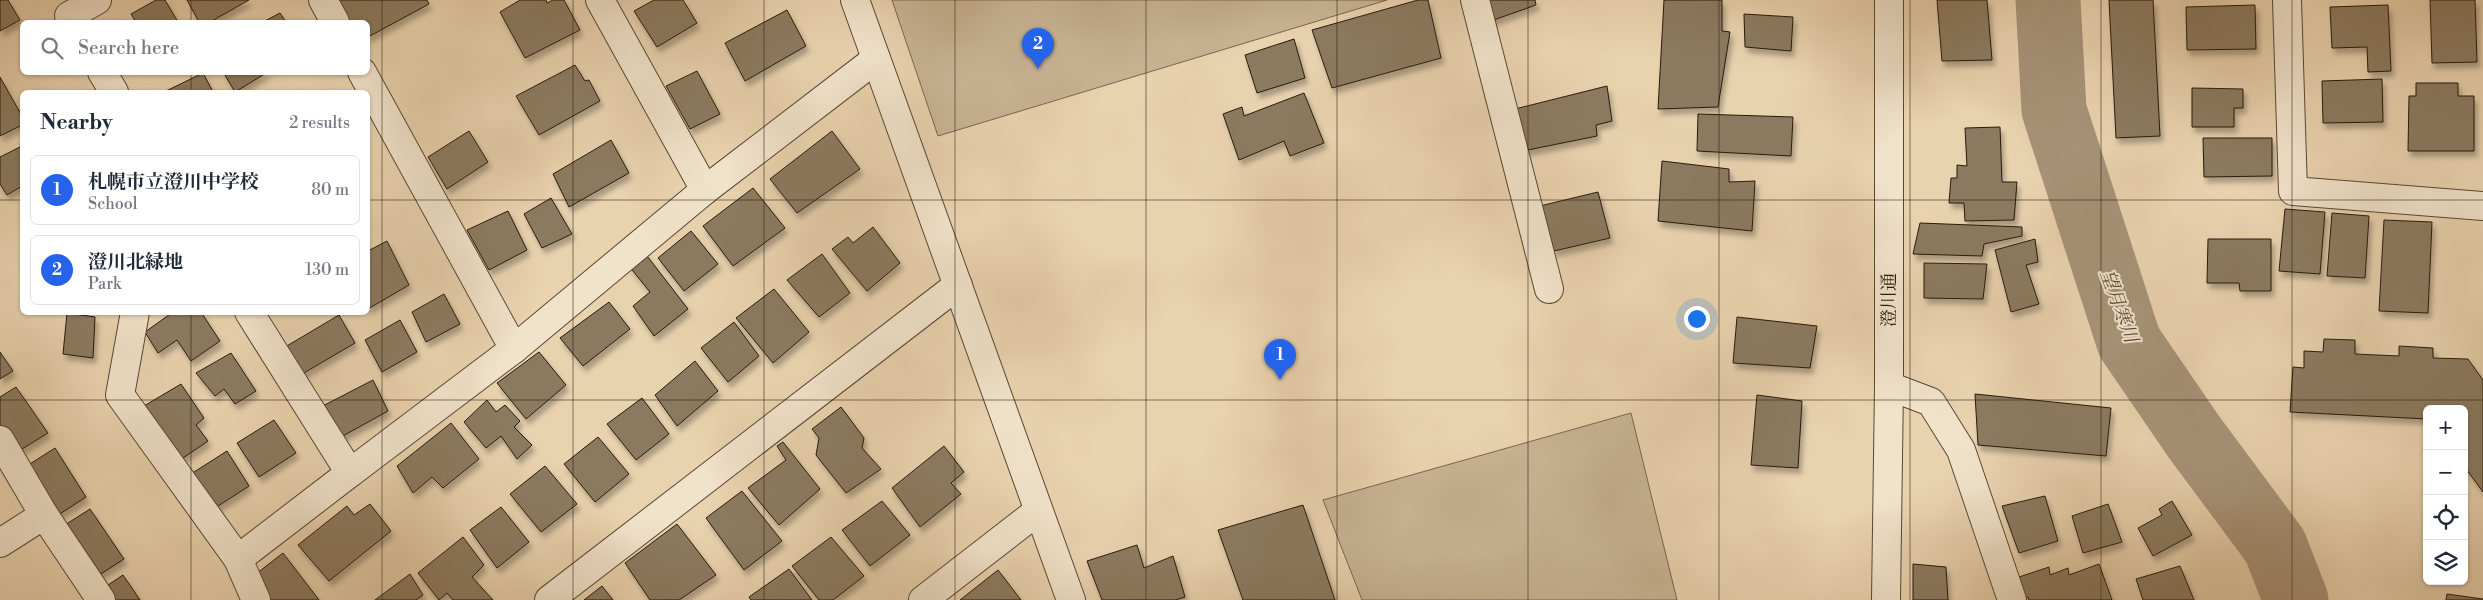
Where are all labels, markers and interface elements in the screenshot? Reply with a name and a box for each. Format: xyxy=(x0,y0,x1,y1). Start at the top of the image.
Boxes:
search box xyxy=(20,20,370,75)
pin: 2 xyxy=(1022,28,1054,69)
icon: search xyxy=(38,34,66,62)
text: Search here xyxy=(78,36,179,60)
text: Nearby xyxy=(40,110,113,136)
text: 2 results xyxy=(289,113,350,133)
text: 札幌市立澄川中学校 xyxy=(88,170,259,194)
text: 1 xyxy=(53,180,61,200)
text: 80 m xyxy=(311,180,349,200)
text: School xyxy=(88,194,137,214)
text: 澄川北緑地 xyxy=(88,250,183,274)
text: 2 xyxy=(52,260,62,280)
text: 130 m xyxy=(305,260,349,280)
water label: 望月寒川 xyxy=(2095,266,2144,348)
street label: 澄川通 xyxy=(1878,273,1901,327)
text: Park xyxy=(88,274,121,294)
your location xyxy=(1684,306,1710,332)
pin: 1 xyxy=(1264,339,1296,380)
map controls xyxy=(2423,405,2468,585)
button: + xyxy=(2423,405,2468,450)
button: − xyxy=(2423,450,2468,495)
button: locate xyxy=(2423,495,2468,540)
button: layers xyxy=(2423,540,2468,585)

